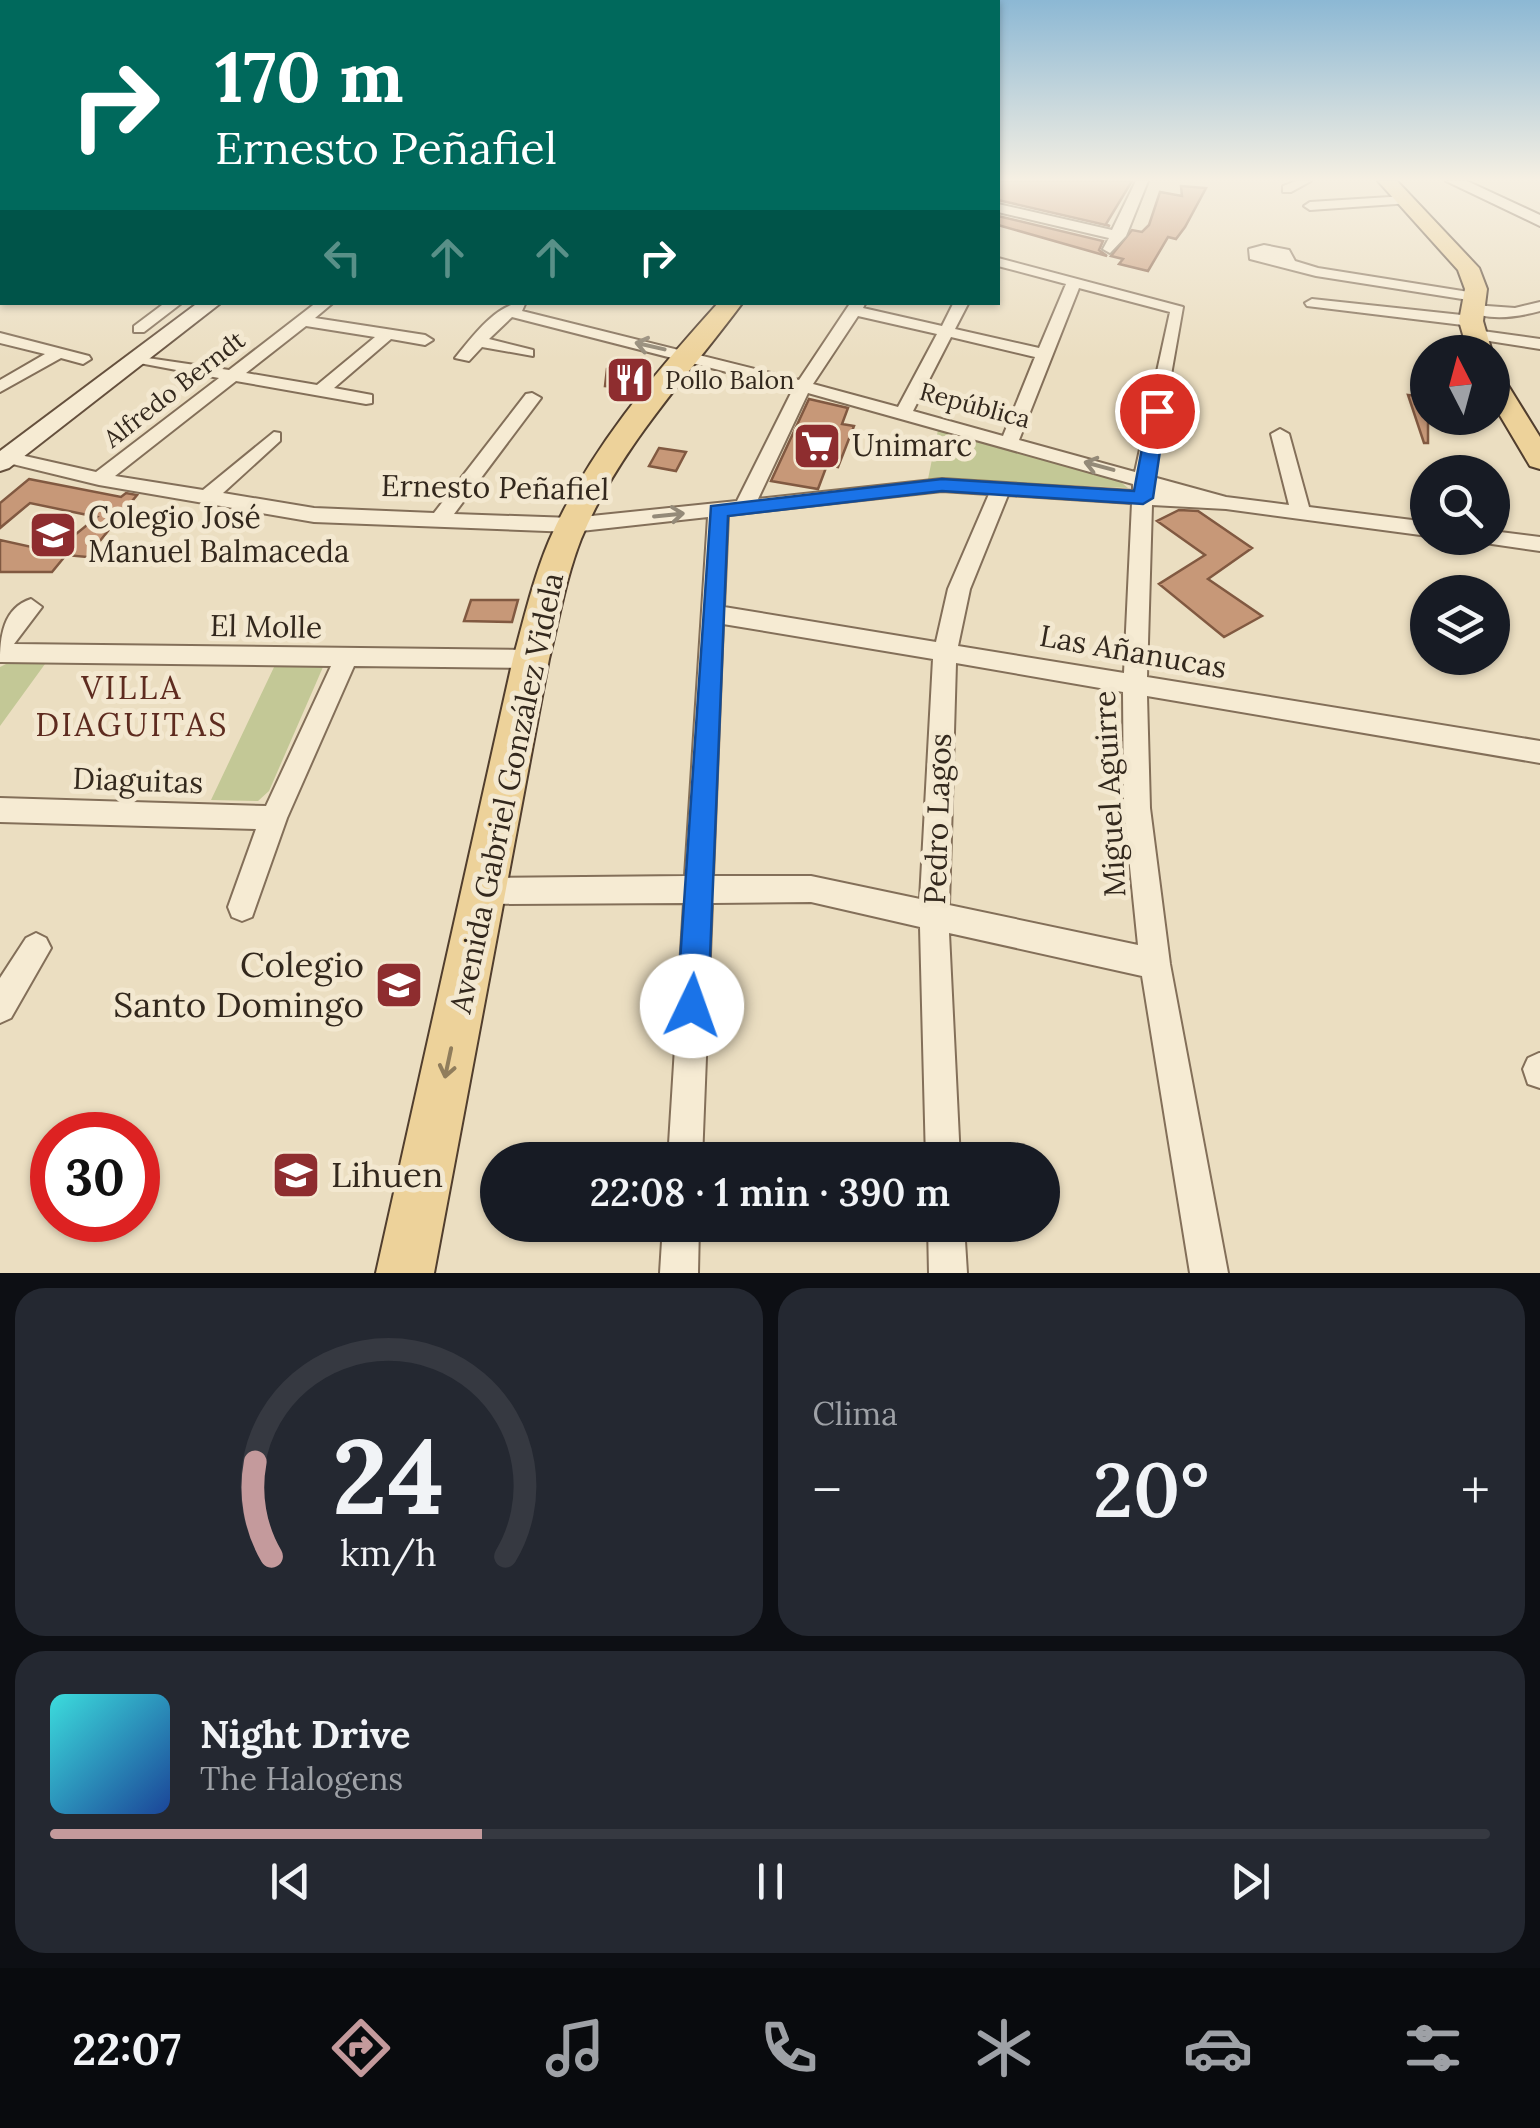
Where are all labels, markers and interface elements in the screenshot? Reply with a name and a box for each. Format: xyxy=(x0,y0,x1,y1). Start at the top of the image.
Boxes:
text: 170 m xyxy=(215,32,404,121)
icon: right xyxy=(50,40,180,170)
text: Ernesto Peñafiel xyxy=(215,119,557,176)
icon: left xyxy=(315,230,370,285)
icon: ahead xyxy=(420,230,475,285)
icon: ahead xyxy=(525,230,580,285)
icon: right xyxy=(630,230,685,285)
street label: Alfredo Berndt xyxy=(96,324,251,455)
north arrow xyxy=(1410,335,1510,435)
map controls xyxy=(1410,335,1510,675)
one-way arrow xyxy=(635,336,667,354)
restaurant icon: Pollo Balon xyxy=(604,354,656,406)
place label: Pollo Balon xyxy=(665,364,794,396)
pin xyxy=(1115,369,1200,454)
street label: República xyxy=(916,375,1034,435)
icon: arrive xyxy=(1130,384,1185,439)
supermarket icon: Unimarc xyxy=(791,420,843,472)
place label: Unimarc xyxy=(852,426,972,464)
button: search xyxy=(1410,455,1510,555)
one-way arrow xyxy=(1084,456,1115,475)
street label: Ernesto Peñafiel xyxy=(381,466,609,508)
place label: Colegio José Manuel Balmaceda xyxy=(88,498,349,570)
one-way arrow xyxy=(652,506,684,525)
school or university icon: Colegio José Manuel Balmaceda xyxy=(27,509,79,561)
street label: Avenida Gabriel González Videla xyxy=(441,569,571,1017)
button: layers xyxy=(1410,575,1510,675)
street label: El Molle xyxy=(210,606,322,646)
street label: Las Añanucas xyxy=(1037,616,1230,686)
district label: VILLA DIAGUITAS xyxy=(35,667,229,745)
street label: Miguel Aguirre xyxy=(1085,690,1134,898)
street label: Pedro Lagos xyxy=(915,733,960,905)
street label: Diaguitas xyxy=(72,759,204,802)
place label: Colegio Santo Domingo xyxy=(113,942,364,1027)
position arrow xyxy=(640,954,744,1058)
school or university icon: Colegio Santo Domingo xyxy=(373,959,425,1011)
one-way arrow xyxy=(438,1046,457,1078)
speed limit sign: 30 xyxy=(30,1112,160,1242)
school or university icon: Lihuen xyxy=(270,1149,322,1201)
place label: Lihuen xyxy=(331,1152,443,1197)
text: 22:08 · 1 min · 390 m xyxy=(590,1168,950,1216)
text: Clima xyxy=(813,1393,898,1434)
text: 24 xyxy=(333,1409,445,1542)
text: 20° xyxy=(1093,1442,1210,1538)
text: − xyxy=(813,1455,842,1525)
text: + xyxy=(1461,1455,1490,1525)
text: km/h xyxy=(340,1530,437,1576)
text: Night Drive xyxy=(200,1710,411,1758)
text: The Halogens xyxy=(200,1758,403,1799)
icon: previous xyxy=(263,1854,318,1909)
icon: pause xyxy=(743,1854,798,1909)
icon: next xyxy=(1223,1854,1278,1909)
icon: directions xyxy=(326,2013,396,2083)
icon: music xyxy=(540,2013,610,2083)
icon: phone xyxy=(754,2013,824,2083)
icon: climate xyxy=(969,2013,1039,2083)
icon: car xyxy=(1183,2013,1253,2083)
icon: filters xyxy=(1398,2013,1468,2083)
text: 22:07 xyxy=(72,2020,181,2077)

